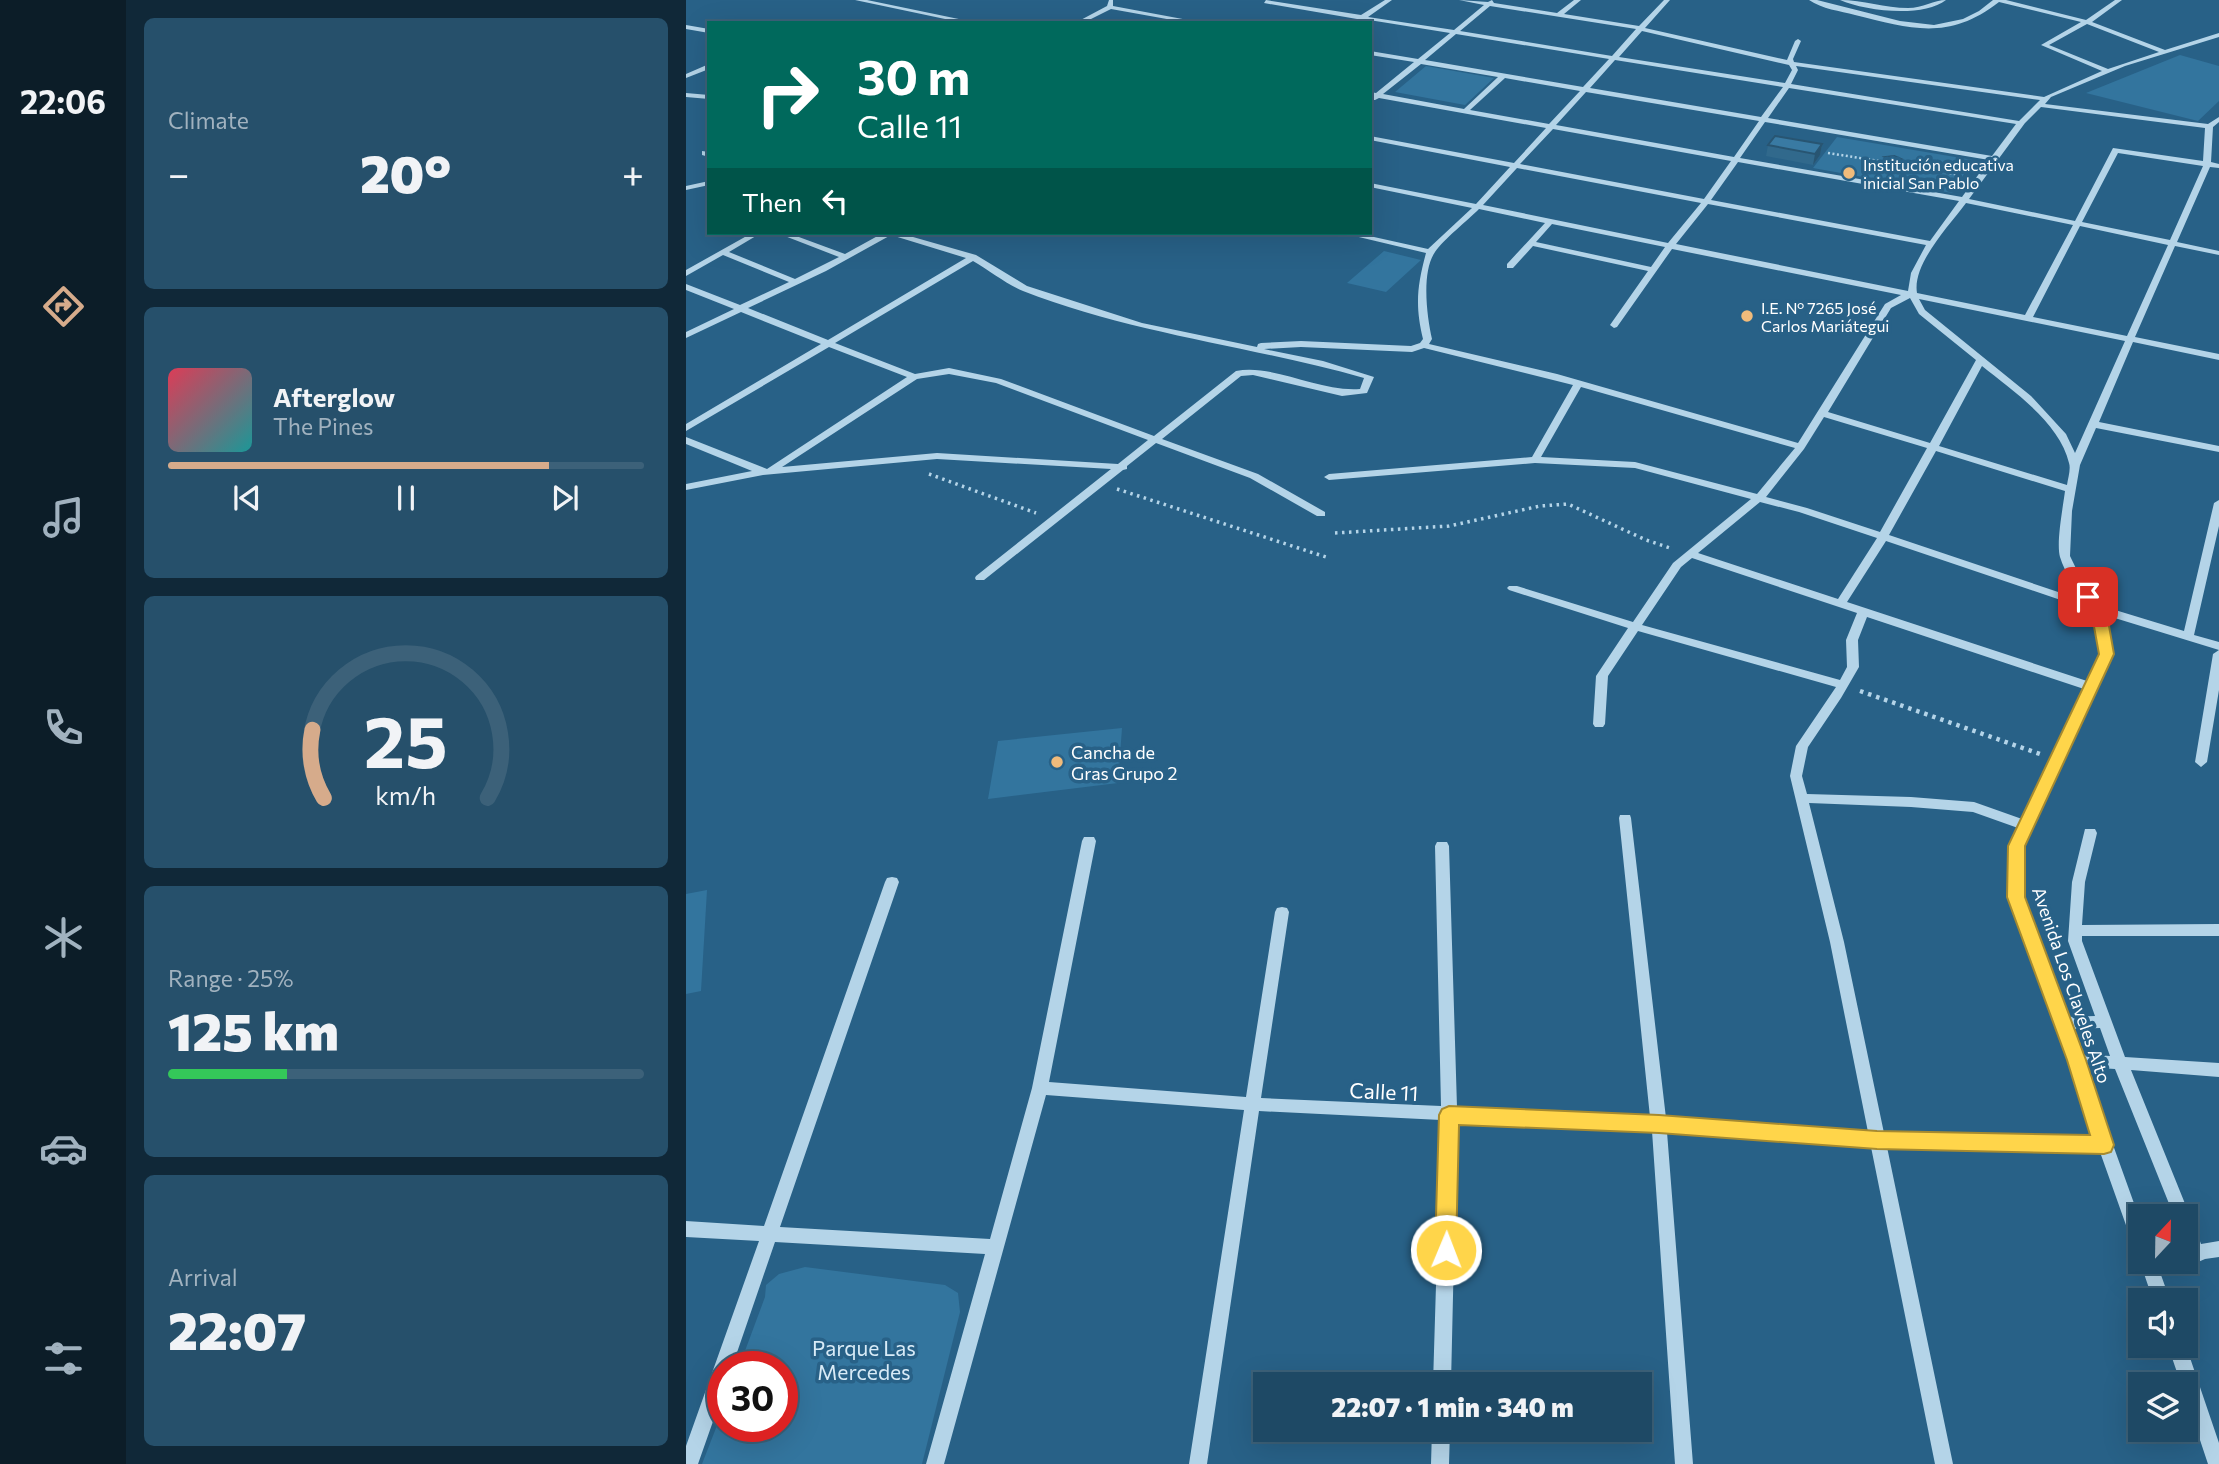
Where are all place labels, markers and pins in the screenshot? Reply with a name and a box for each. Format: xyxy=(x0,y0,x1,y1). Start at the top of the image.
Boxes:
place label: Institución educativa inicial San Pablo xyxy=(1863,155,2014,192)
marker: Institución educativa inicial San Pablo xyxy=(1841,165,1857,181)
place label: I.E. Nº 7265 José Carlos Mariátegui xyxy=(1761,298,1889,335)
marker: I.E. Nº 7265 José Carlos Mariátegui xyxy=(1739,308,1755,324)
pin xyxy=(2058,567,2118,627)
place label: Cancha de Gras Grupo 2 xyxy=(1071,741,1178,784)
marker: Cancha de Gras Grupo 2 xyxy=(1049,754,1065,770)

